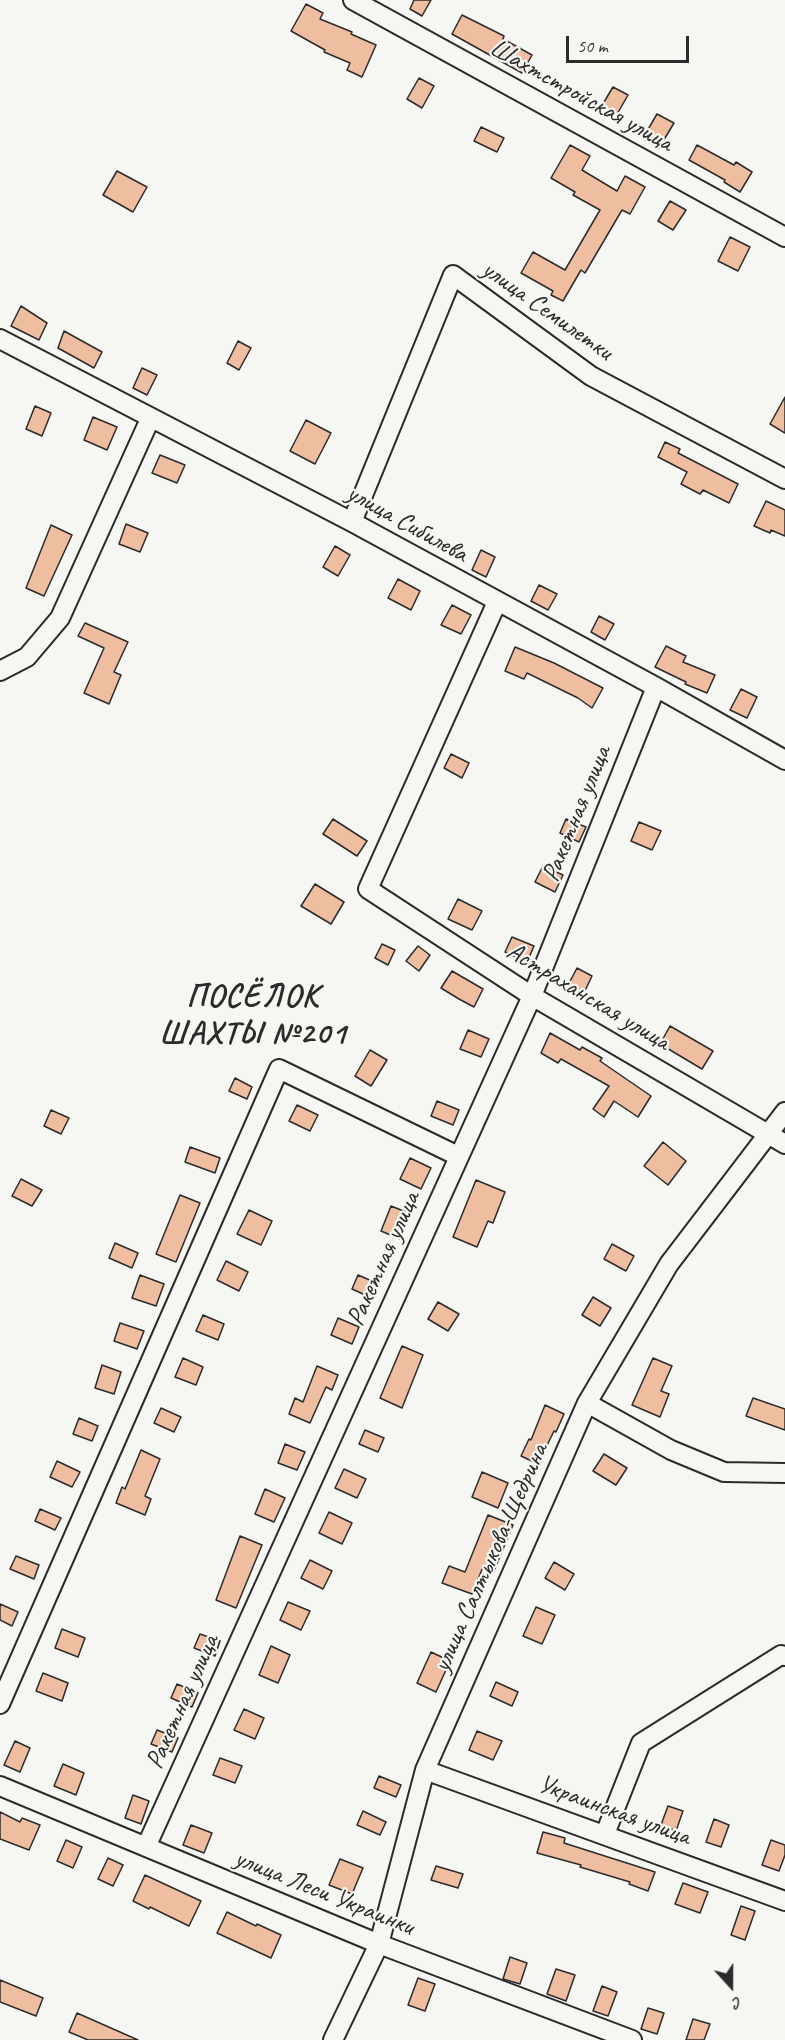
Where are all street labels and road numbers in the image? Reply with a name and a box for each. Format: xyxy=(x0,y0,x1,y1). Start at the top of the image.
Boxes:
street label: Шахтстройская улица xyxy=(484,33,678,159)
street label: улица Семилетки xyxy=(475,254,619,368)
street label: улица Сибилева xyxy=(341,478,473,570)
street label: Ракетная улица xyxy=(536,742,618,886)
street label: Астраханская улица xyxy=(501,936,675,1058)
street label: Ракетная улица xyxy=(341,1187,427,1331)
street label: улица Салтыкова-Щедрина xyxy=(427,1439,555,1677)
street label: Ракетная улица xyxy=(140,1630,226,1774)
street label: Украинская улица xyxy=(534,1769,694,1853)
street label: улица Леси Украинки xyxy=(230,1843,418,1943)

